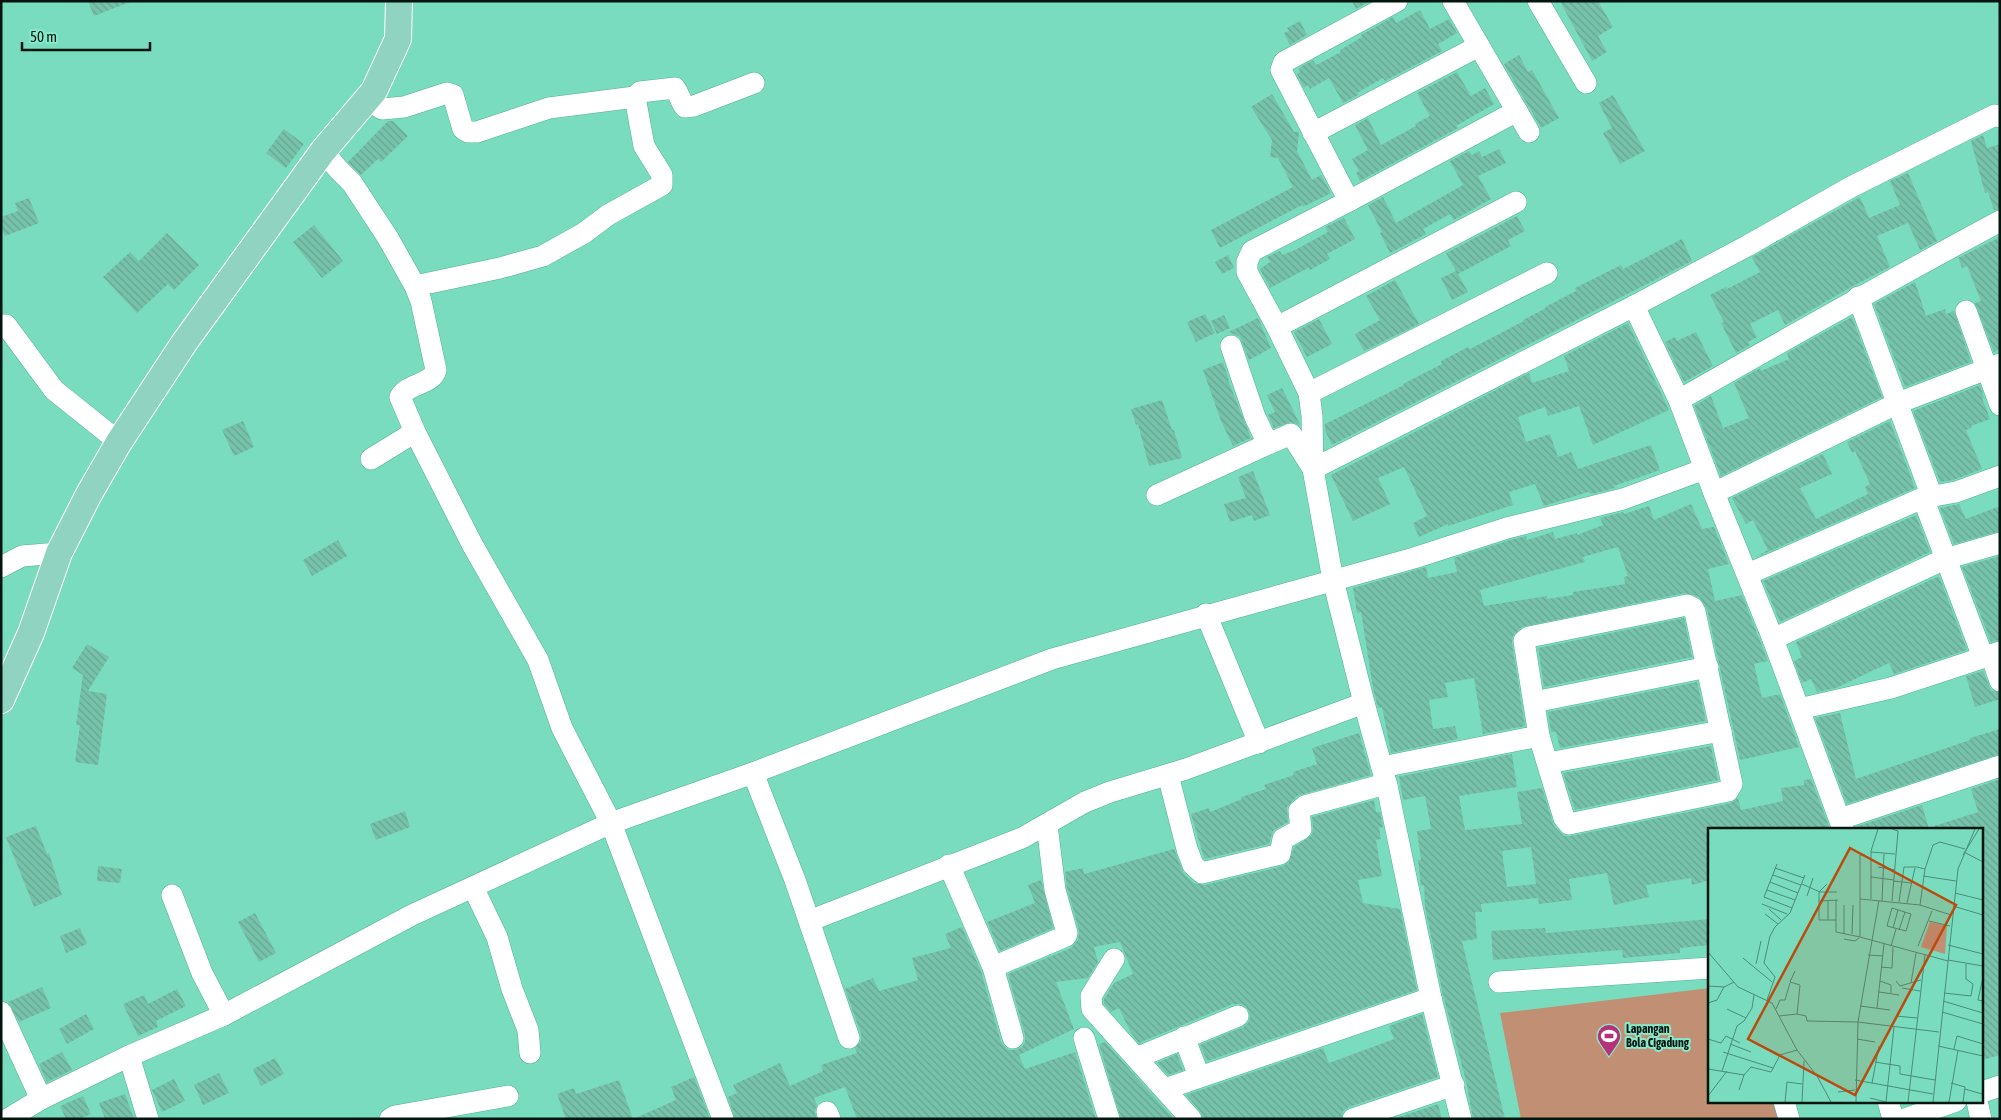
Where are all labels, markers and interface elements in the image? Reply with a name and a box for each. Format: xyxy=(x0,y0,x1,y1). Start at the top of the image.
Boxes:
scale bar xyxy=(22,20,150,52)
text: 50 m xyxy=(30,28,57,45)
inset map xyxy=(1708,828,1984,1102)
place label: Lapangan Bola Cigadung xyxy=(1626,1022,1690,1050)
sports icon: Lapangan Bola Cigadung xyxy=(1596,1023,1622,1057)

